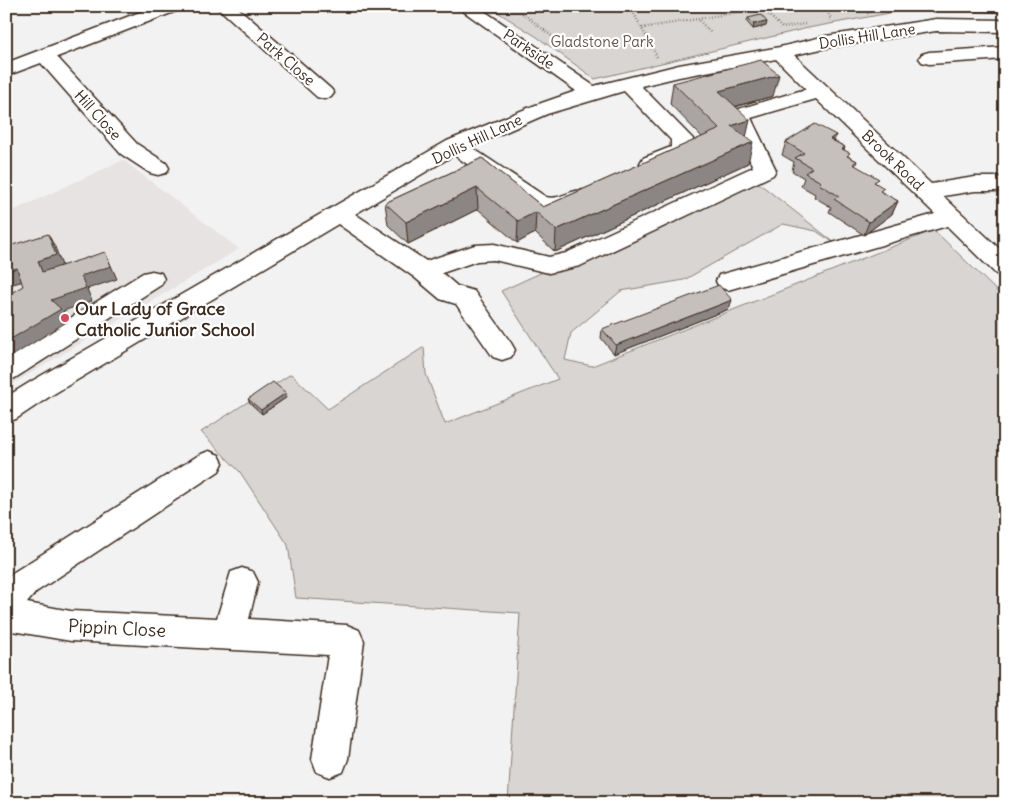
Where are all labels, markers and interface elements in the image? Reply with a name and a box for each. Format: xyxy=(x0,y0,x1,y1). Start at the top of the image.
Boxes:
street label: Dollis Hill Lane xyxy=(817,19,917,53)
street label: Parkside xyxy=(500,25,558,73)
street label: Park Close xyxy=(253,28,319,90)
park label: Gladstone Park xyxy=(550,32,654,51)
street label: Hill Close xyxy=(71,86,125,144)
street label: Dollis Hill Lane xyxy=(429,110,525,168)
street label: Brook Road xyxy=(858,126,928,194)
place label: Our Lady of Grace Catholic Junior School xyxy=(75,297,255,341)
marker: Our Lady of Grace Catholic Junior School xyxy=(59,312,71,324)
street label: Pippin Close xyxy=(67,614,167,642)

